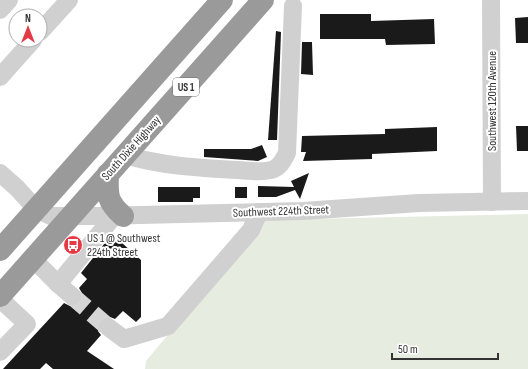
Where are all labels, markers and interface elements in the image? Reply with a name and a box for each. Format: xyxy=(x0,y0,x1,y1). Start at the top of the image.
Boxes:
north arrow xyxy=(8,8,48,48)
text: N xyxy=(25,12,31,25)
street label: Southwest 120th Avenue xyxy=(485,51,500,151)
road number: US 1 xyxy=(173,78,199,96)
street label: South Dixie Highway xyxy=(99,113,164,184)
street label: Southwest 224th Street xyxy=(233,202,330,221)
place label: US 1 @ Southwest 224th Street xyxy=(87,231,161,260)
bus stop icon: US 1 @ Southwest 224th Street xyxy=(62,234,84,256)
scale bar xyxy=(392,335,498,361)
text: 50 m xyxy=(398,342,418,357)

